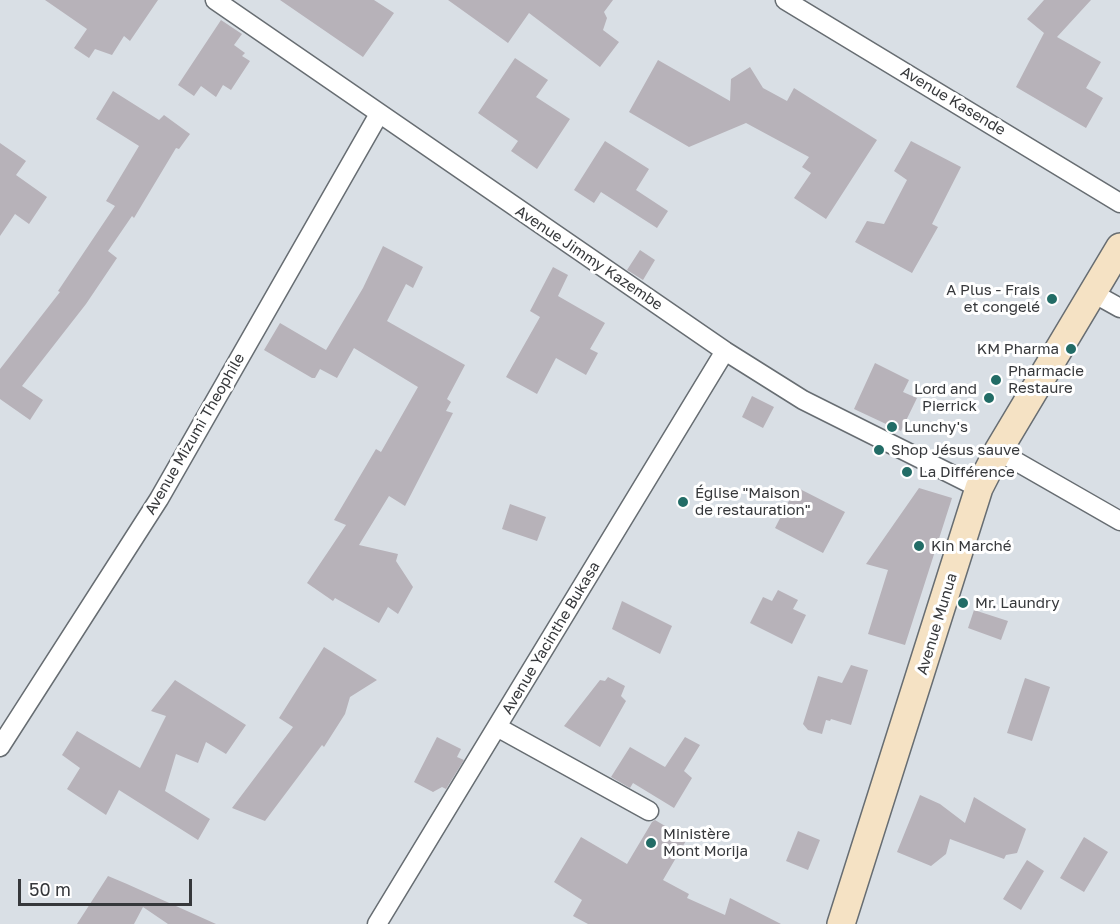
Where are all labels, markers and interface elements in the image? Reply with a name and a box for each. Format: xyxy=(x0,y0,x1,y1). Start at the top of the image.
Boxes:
street label: Avenue Kasende xyxy=(897,63,1009,139)
street label: Avenue Jimmy Kazembe xyxy=(512,202,666,314)
place label: A Plus - Frais et congelé xyxy=(946,281,1040,316)
marker: A Plus - Frais et congelé xyxy=(1045,292,1059,306)
place label: KM Pharma xyxy=(977,340,1059,358)
marker: KM Pharma xyxy=(1064,342,1078,356)
street label: Avenue Mizumi Theophile xyxy=(141,350,249,518)
place label: Pharmacie Restaure xyxy=(1008,362,1084,397)
marker: Pharmacie Restaure xyxy=(989,373,1003,387)
place label: Lord and Pierrick xyxy=(914,380,977,415)
marker: Lord and Pierrick xyxy=(982,391,996,405)
place label: Lunchy's xyxy=(904,418,968,436)
marker: Lunchy's xyxy=(885,420,899,434)
place label: Shop Jésus sauve xyxy=(891,441,1020,459)
marker: Shop Jésus sauve xyxy=(872,443,886,457)
place label: La Différence xyxy=(919,463,1015,481)
marker: La Différence xyxy=(900,465,914,479)
place label: Église "Maison de restauration" xyxy=(695,484,811,519)
marker: Église "Maison de restauration" xyxy=(676,495,690,509)
place label: Kin Marché xyxy=(931,537,1012,555)
marker: Kin Marché xyxy=(912,539,926,553)
street label: Avenue Yacinthe Bukasa xyxy=(498,558,604,718)
street label: Avenue Munua xyxy=(913,571,961,677)
place label: Mr. Laundry xyxy=(975,594,1060,612)
marker: Mr. Laundry xyxy=(956,596,970,610)
place label: Ministère Mont Morija xyxy=(663,825,748,860)
marker: Ministère Mont Morija xyxy=(644,836,658,850)
scale bar xyxy=(21,867,195,905)
text: 50 m xyxy=(29,878,71,900)

